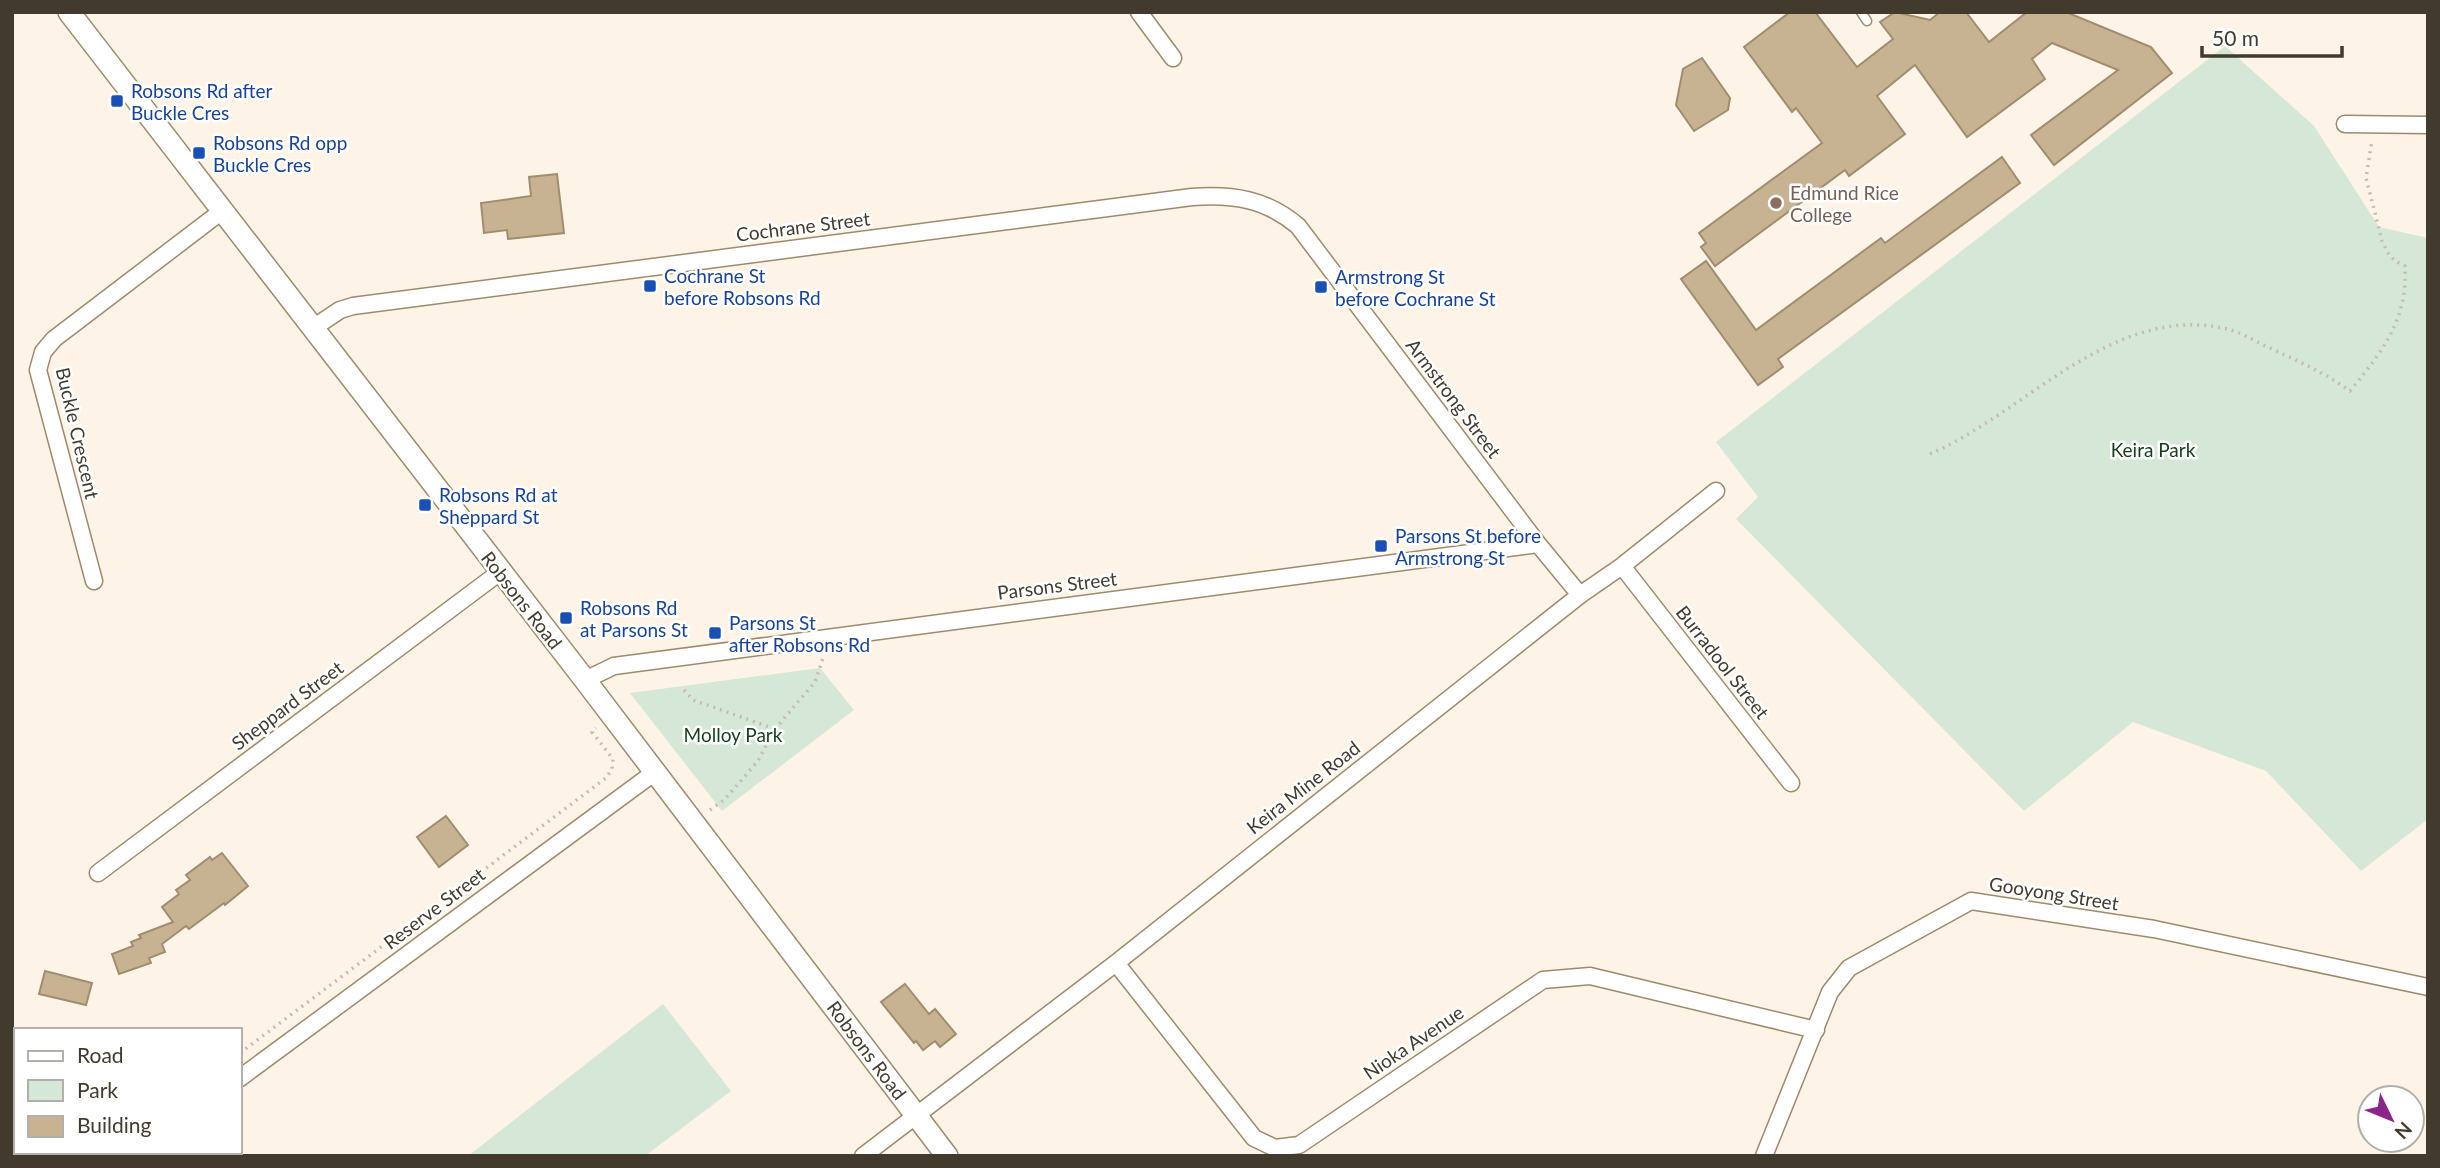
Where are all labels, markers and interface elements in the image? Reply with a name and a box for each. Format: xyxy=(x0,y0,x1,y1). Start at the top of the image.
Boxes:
scale bar xyxy=(2202,14,2342,58)
text: 50 m xyxy=(2212,25,2259,50)
place label: Robsons Rd after Buckle Cres xyxy=(131,79,273,124)
marker: Robsons Rd after Buckle Cres xyxy=(109,93,125,109)
place label: Robsons Rd opp Buckle Cres xyxy=(213,131,347,176)
marker: Robsons Rd opp Buckle Cres xyxy=(191,145,207,161)
place label: Edmund Rice College xyxy=(1790,181,1899,226)
marker: Edmund Rice College xyxy=(1768,195,1784,211)
street label: Cochrane Street xyxy=(735,206,871,246)
place label: Cochrane St before Robsons Rd xyxy=(664,264,821,309)
place label: Armstrong St before Cochrane St xyxy=(1335,265,1496,310)
marker: Cochrane St before Robsons Rd xyxy=(642,278,658,294)
marker: Armstrong St before Cochrane St xyxy=(1313,279,1329,295)
street label: Armstrong Street xyxy=(1402,334,1506,462)
street label: Buckle Crescent xyxy=(52,365,104,501)
park label: Keira Park xyxy=(2111,438,2196,461)
place label: Robsons Rd at Sheppard St xyxy=(439,483,558,528)
marker: Robsons Rd at Sheppard St xyxy=(417,497,433,513)
place label: Parsons St before Armstrong St xyxy=(1395,524,1541,569)
marker: Parsons St before Armstrong St xyxy=(1373,538,1389,554)
street label: Robsons Road xyxy=(477,547,567,653)
street label: Parsons Street xyxy=(996,566,1118,604)
place label: Robsons Rd at Parsons St xyxy=(580,596,688,641)
street label: Burradool Street xyxy=(1672,601,1774,723)
marker: Robsons Rd at Parsons St xyxy=(558,610,574,626)
place label: Parsons St after Robsons Rd xyxy=(729,611,870,656)
marker: Parsons St after Robsons Rd xyxy=(707,625,723,641)
street label: Sheppard Street xyxy=(227,656,347,754)
park label: Molloy Park xyxy=(684,723,783,746)
street label: Keira Mine Road xyxy=(1242,736,1364,838)
street label: Reserve Street xyxy=(379,862,489,954)
street label: Gooyong Street xyxy=(1988,871,2121,915)
street label: Robsons Road xyxy=(822,996,912,1104)
street label: Nioka Avenue xyxy=(1359,1000,1467,1084)
legend xyxy=(14,1028,242,1154)
text: Road xyxy=(77,1042,124,1067)
text: Park xyxy=(77,1077,118,1102)
north arrow xyxy=(2356,1084,2426,1154)
text: Building xyxy=(77,1112,152,1137)
text: N xyxy=(2390,1118,2417,1144)

